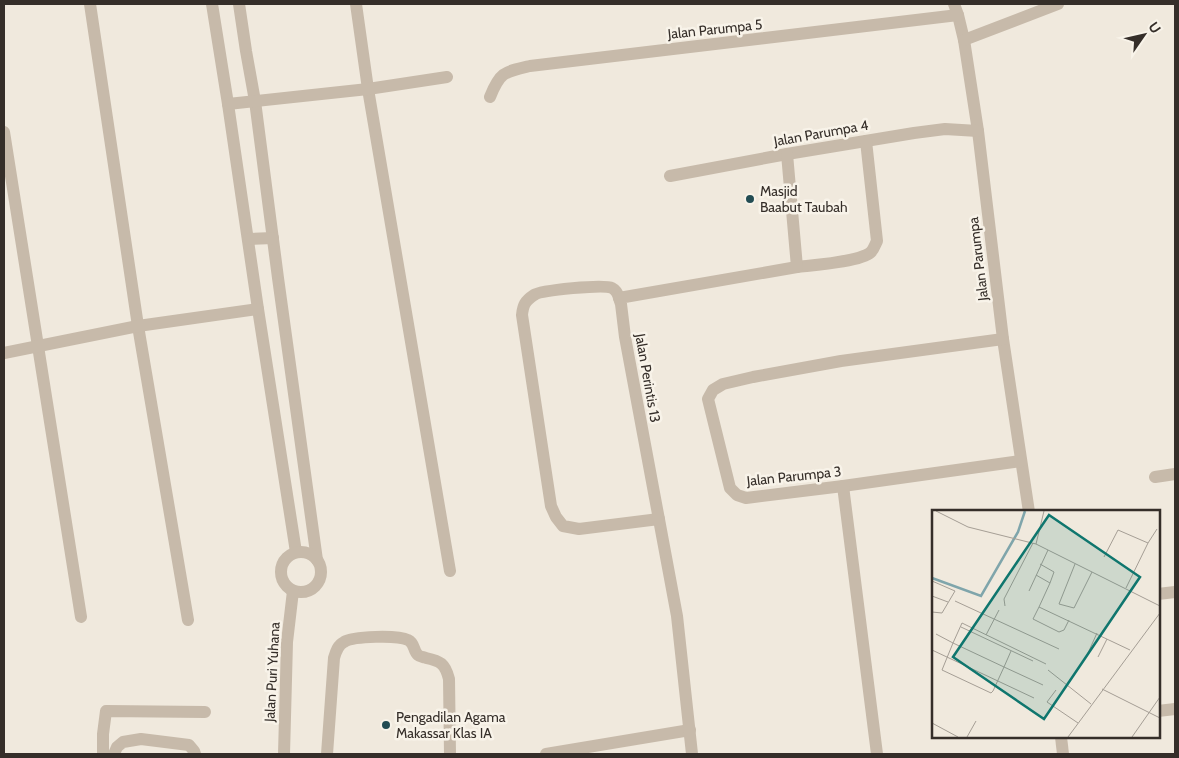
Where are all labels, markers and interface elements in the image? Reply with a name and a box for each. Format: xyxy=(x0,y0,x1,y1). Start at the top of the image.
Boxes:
north arrow xyxy=(1119,10,1169,60)
street label: Jalan Parumpa 5 xyxy=(666,15,763,43)
text: U xyxy=(1145,19,1165,37)
street label: Jalan Parumpa 4 xyxy=(771,116,870,150)
place label: Masjid Baabut Taubah xyxy=(760,182,848,216)
marker: Masjid Baabut Taubah xyxy=(744,193,756,205)
street label: Jalan Parumpa xyxy=(964,216,992,303)
street label: Jalan Perintis 13 xyxy=(631,331,665,424)
street label: Jalan Parumpa 3 xyxy=(745,462,842,490)
inset map xyxy=(932,510,1159,738)
street label: Jalan Puri Yuhana xyxy=(260,621,284,723)
place label: Pengadilan Agama Makassar Klas IA xyxy=(396,708,506,742)
marker: Pengadilan Agama Makassar Klas IA xyxy=(380,719,392,731)

